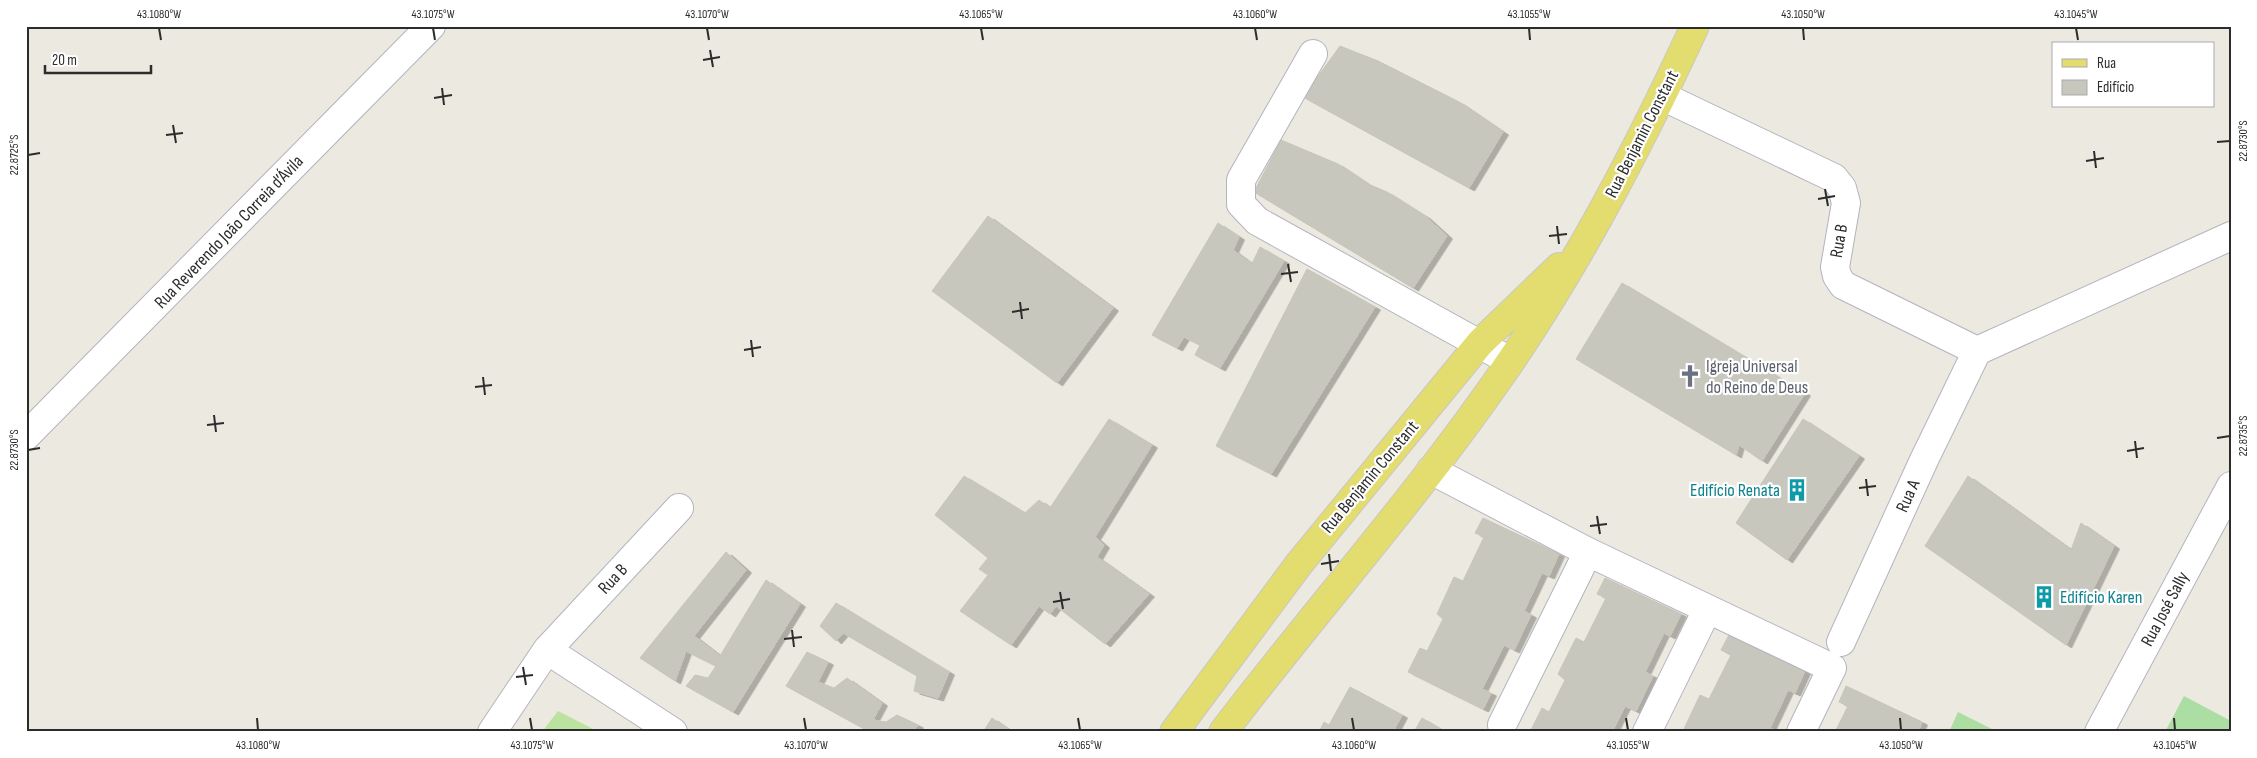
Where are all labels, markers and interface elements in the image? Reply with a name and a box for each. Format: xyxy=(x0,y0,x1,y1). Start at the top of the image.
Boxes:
text: 43.1080°W xyxy=(137,7,181,22)
text: 43.1075°W xyxy=(412,7,455,22)
text: 43.1070°W xyxy=(685,7,729,22)
text: 43.1065°W xyxy=(959,7,1003,22)
text: 43.1060°W xyxy=(1233,7,1277,22)
text: 43.1055°W xyxy=(1507,7,1551,22)
text: 43.1050°W xyxy=(1781,7,1825,22)
text: 43.1045°W xyxy=(2054,7,2098,22)
scale bar xyxy=(45,42,151,74)
legend xyxy=(2052,42,2214,108)
text: 20 m xyxy=(52,51,77,70)
text: Rua xyxy=(2097,54,2116,73)
street label: Rua Benjamin Constant xyxy=(1601,66,1683,201)
text: Edifício xyxy=(2097,78,2134,97)
text: 22.8730°S xyxy=(2236,120,2251,162)
text: 22.8725°S xyxy=(7,135,22,175)
street label: Rua Reverendo João Correia d’Ávila xyxy=(150,151,308,313)
street label: Rua B xyxy=(1826,223,1852,259)
place label: Igreja Universal do Reino de Deus xyxy=(1706,356,1808,398)
church icon: Igreja Universal do Reino de Deus xyxy=(1677,363,1703,389)
street label: Rua Benjamin Constant xyxy=(1317,416,1423,537)
text: 22.8735°S xyxy=(2236,416,2251,456)
text: 22.8730°S xyxy=(7,429,22,471)
street label: Rua A xyxy=(1892,476,1924,516)
building icon: Edifício Renata xyxy=(1784,477,1810,503)
place label: Edifício Renata xyxy=(1690,480,1780,501)
street label: Rua B xyxy=(594,560,632,598)
street label: Rua José Sally xyxy=(2137,568,2193,650)
building icon: Edifício Karen xyxy=(2031,584,2057,610)
place label: Edifício Karen xyxy=(2060,587,2142,608)
text: 43.1080°W xyxy=(236,738,280,753)
text: 43.1075°W xyxy=(511,738,554,753)
text: 43.1070°W xyxy=(784,738,828,753)
text: 43.1065°W xyxy=(1058,738,1102,753)
text: 43.1060°W xyxy=(1332,738,1376,753)
text: 43.1055°W xyxy=(1606,738,1650,753)
text: 43.1050°W xyxy=(1879,738,1923,753)
text: 43.1045°W xyxy=(2153,738,2197,753)

